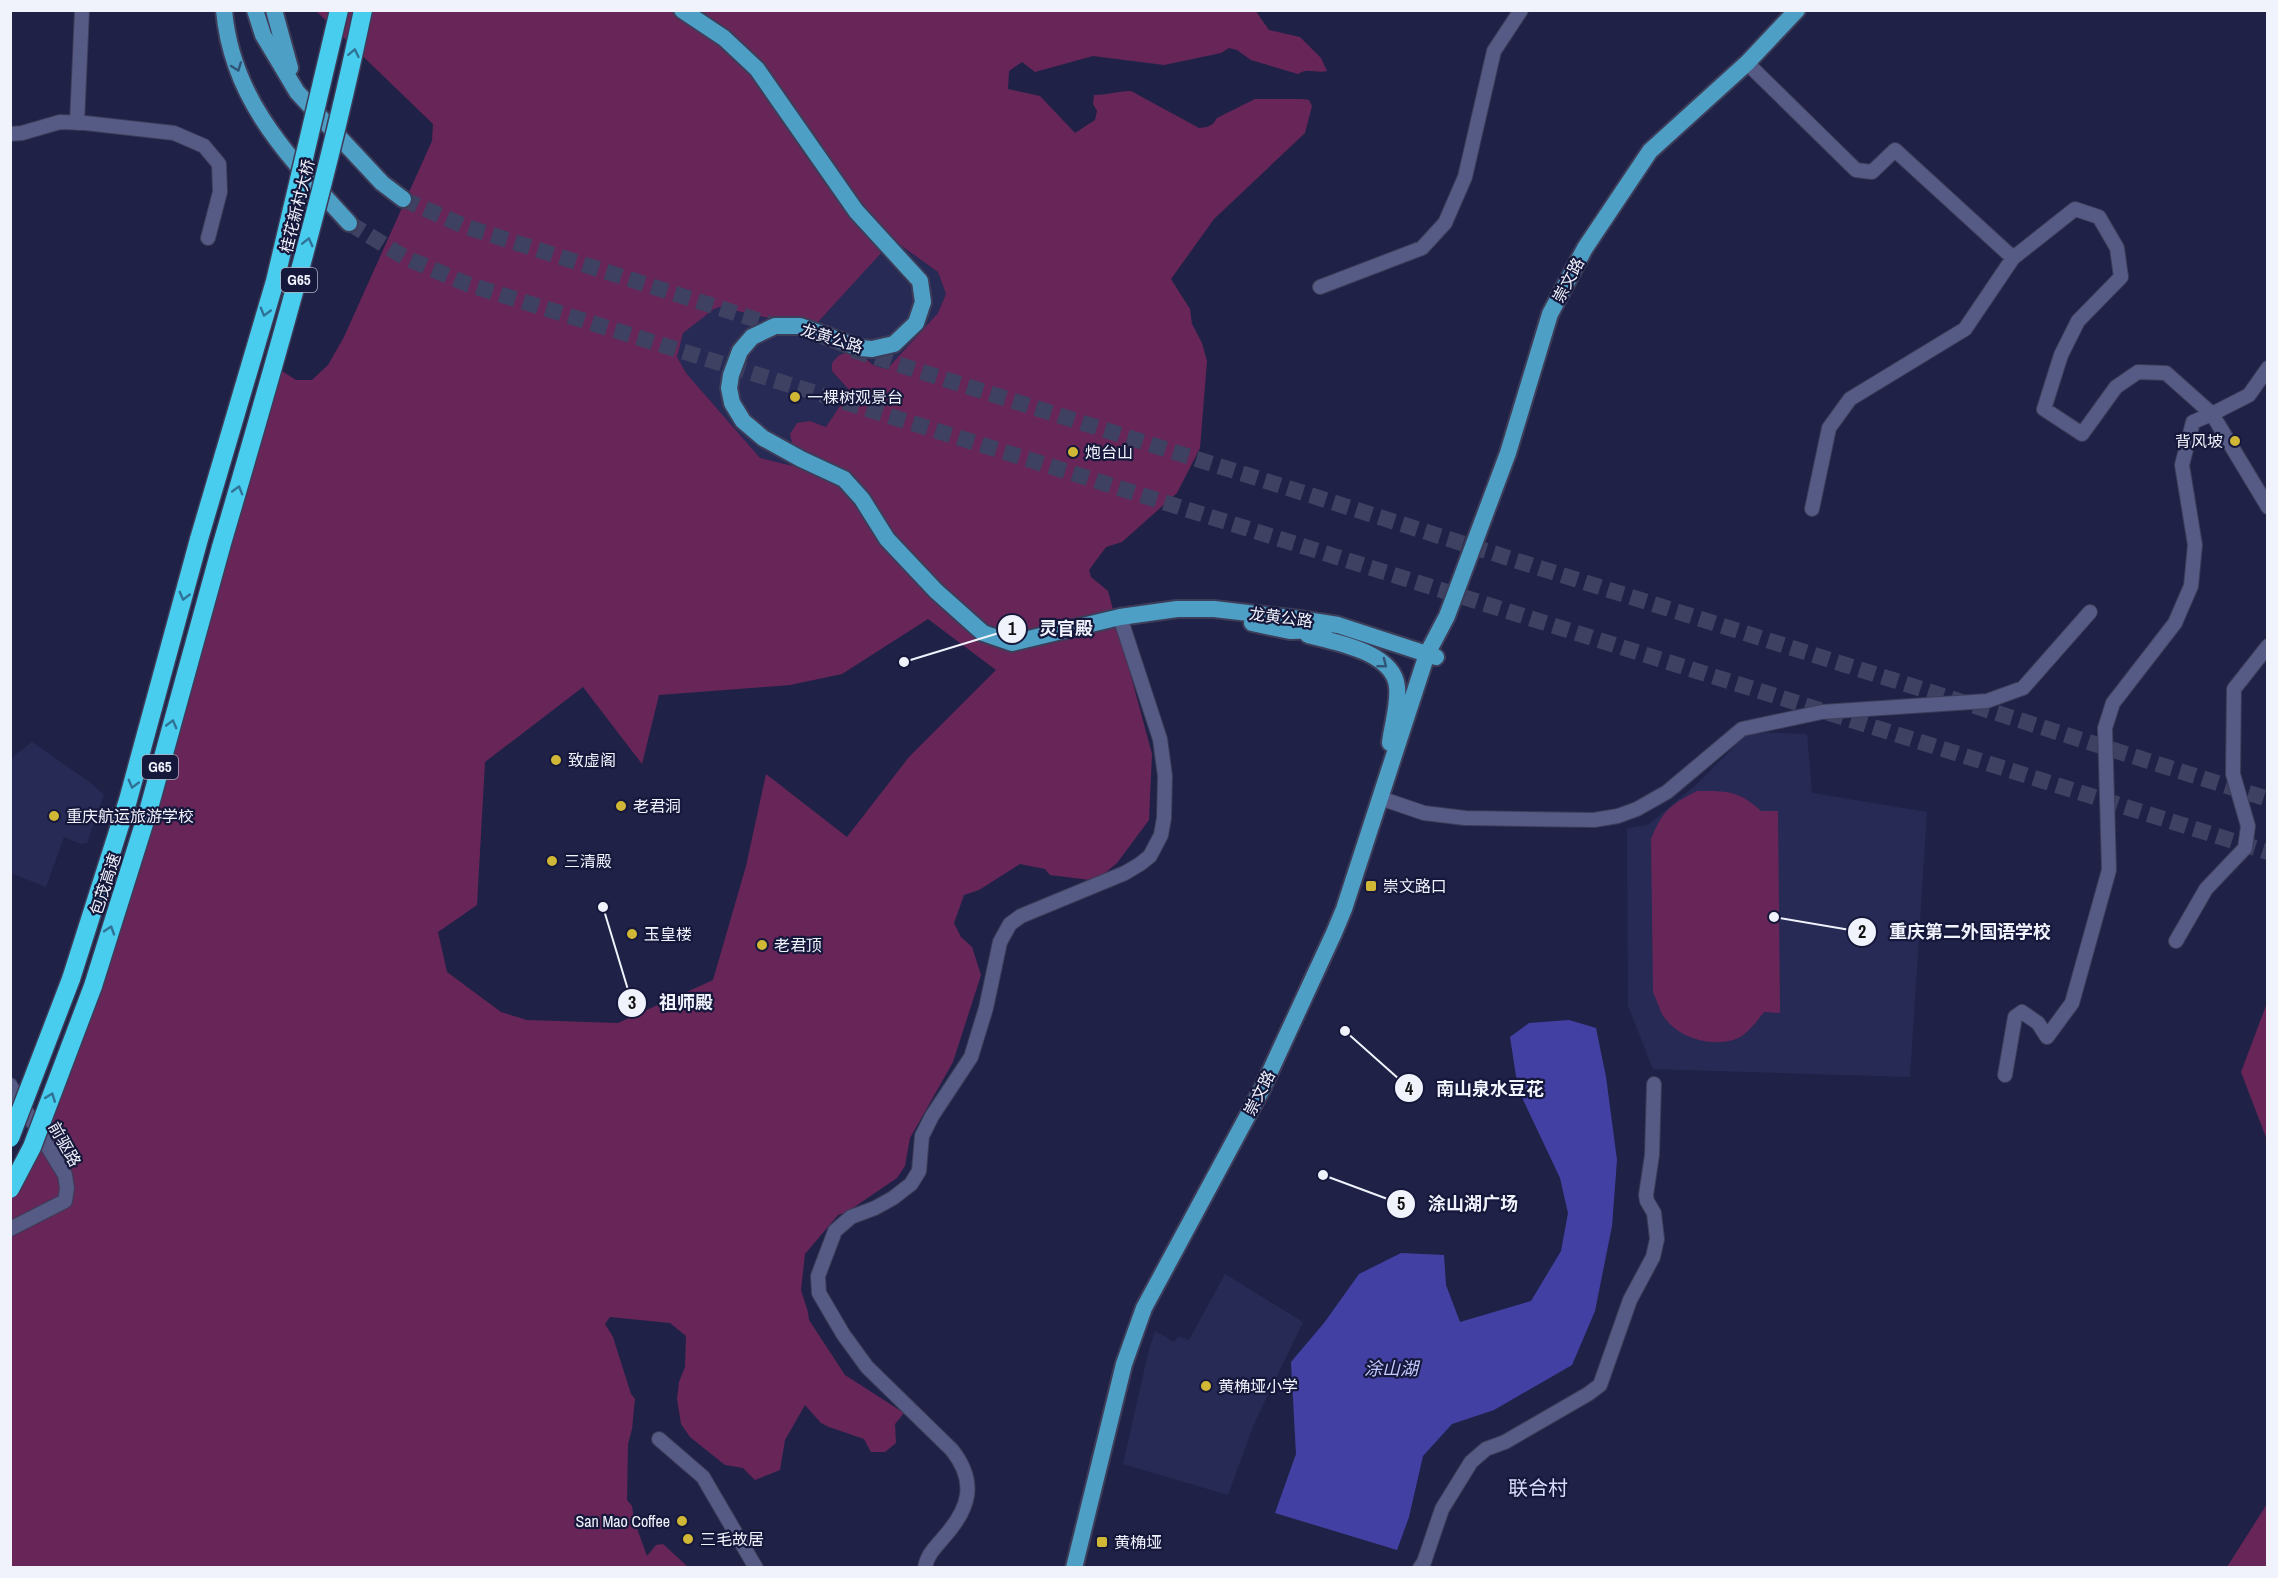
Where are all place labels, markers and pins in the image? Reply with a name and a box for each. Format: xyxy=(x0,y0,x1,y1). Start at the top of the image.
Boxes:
place label: 一棵树观景台 xyxy=(807,386,903,408)
marker: 一棵树观景台 xyxy=(788,390,802,404)
place label: 背风坡 xyxy=(2175,430,2223,452)
marker: 背风坡 xyxy=(2228,434,2242,448)
place label: 炮台山 xyxy=(1085,441,1133,463)
marker: 炮台山 xyxy=(1066,445,1080,459)
callout: 灵官殿 xyxy=(997,611,1105,647)
place label: 致虚阁 xyxy=(568,749,616,771)
marker: 致虚阁 xyxy=(549,753,563,767)
place label: 老君洞 xyxy=(633,795,681,817)
marker: 老君洞 xyxy=(614,799,628,813)
place label: 重庆航运旅游学校 xyxy=(66,805,194,827)
marker: 重庆航运旅游学校 xyxy=(47,809,61,823)
place label: 三清殿 xyxy=(564,850,612,872)
marker: 三清殿 xyxy=(545,854,559,868)
place label: 崇文路口 xyxy=(1383,875,1447,897)
marker: 崇文路口 xyxy=(1364,879,1378,893)
callout: 重庆第二外国语学校 xyxy=(1847,914,2063,950)
place label: 玉皇楼 xyxy=(644,923,692,945)
marker: 玉皇楼 xyxy=(625,927,639,941)
place label: 老君顶 xyxy=(774,934,822,956)
marker: 老君顶 xyxy=(755,938,769,952)
callout: 祖师殿 xyxy=(617,985,725,1021)
callout: 南山泉水豆花 xyxy=(1394,1070,1556,1106)
callout: 涂山湖广场 xyxy=(1386,1186,1530,1222)
place label: 黄桷垭小学 xyxy=(1218,1375,1298,1397)
marker: 黄桷垭小学 xyxy=(1199,1379,1213,1393)
place label: San Mao Coffee xyxy=(575,1510,670,1532)
marker: San Mao Coffee xyxy=(675,1514,689,1528)
place label: 三毛故居 xyxy=(700,1528,764,1550)
place label: 黄桷垭 xyxy=(1114,1531,1162,1553)
marker: 三毛故居 xyxy=(681,1532,695,1546)
marker: 黄桷垭 xyxy=(1095,1535,1109,1549)

